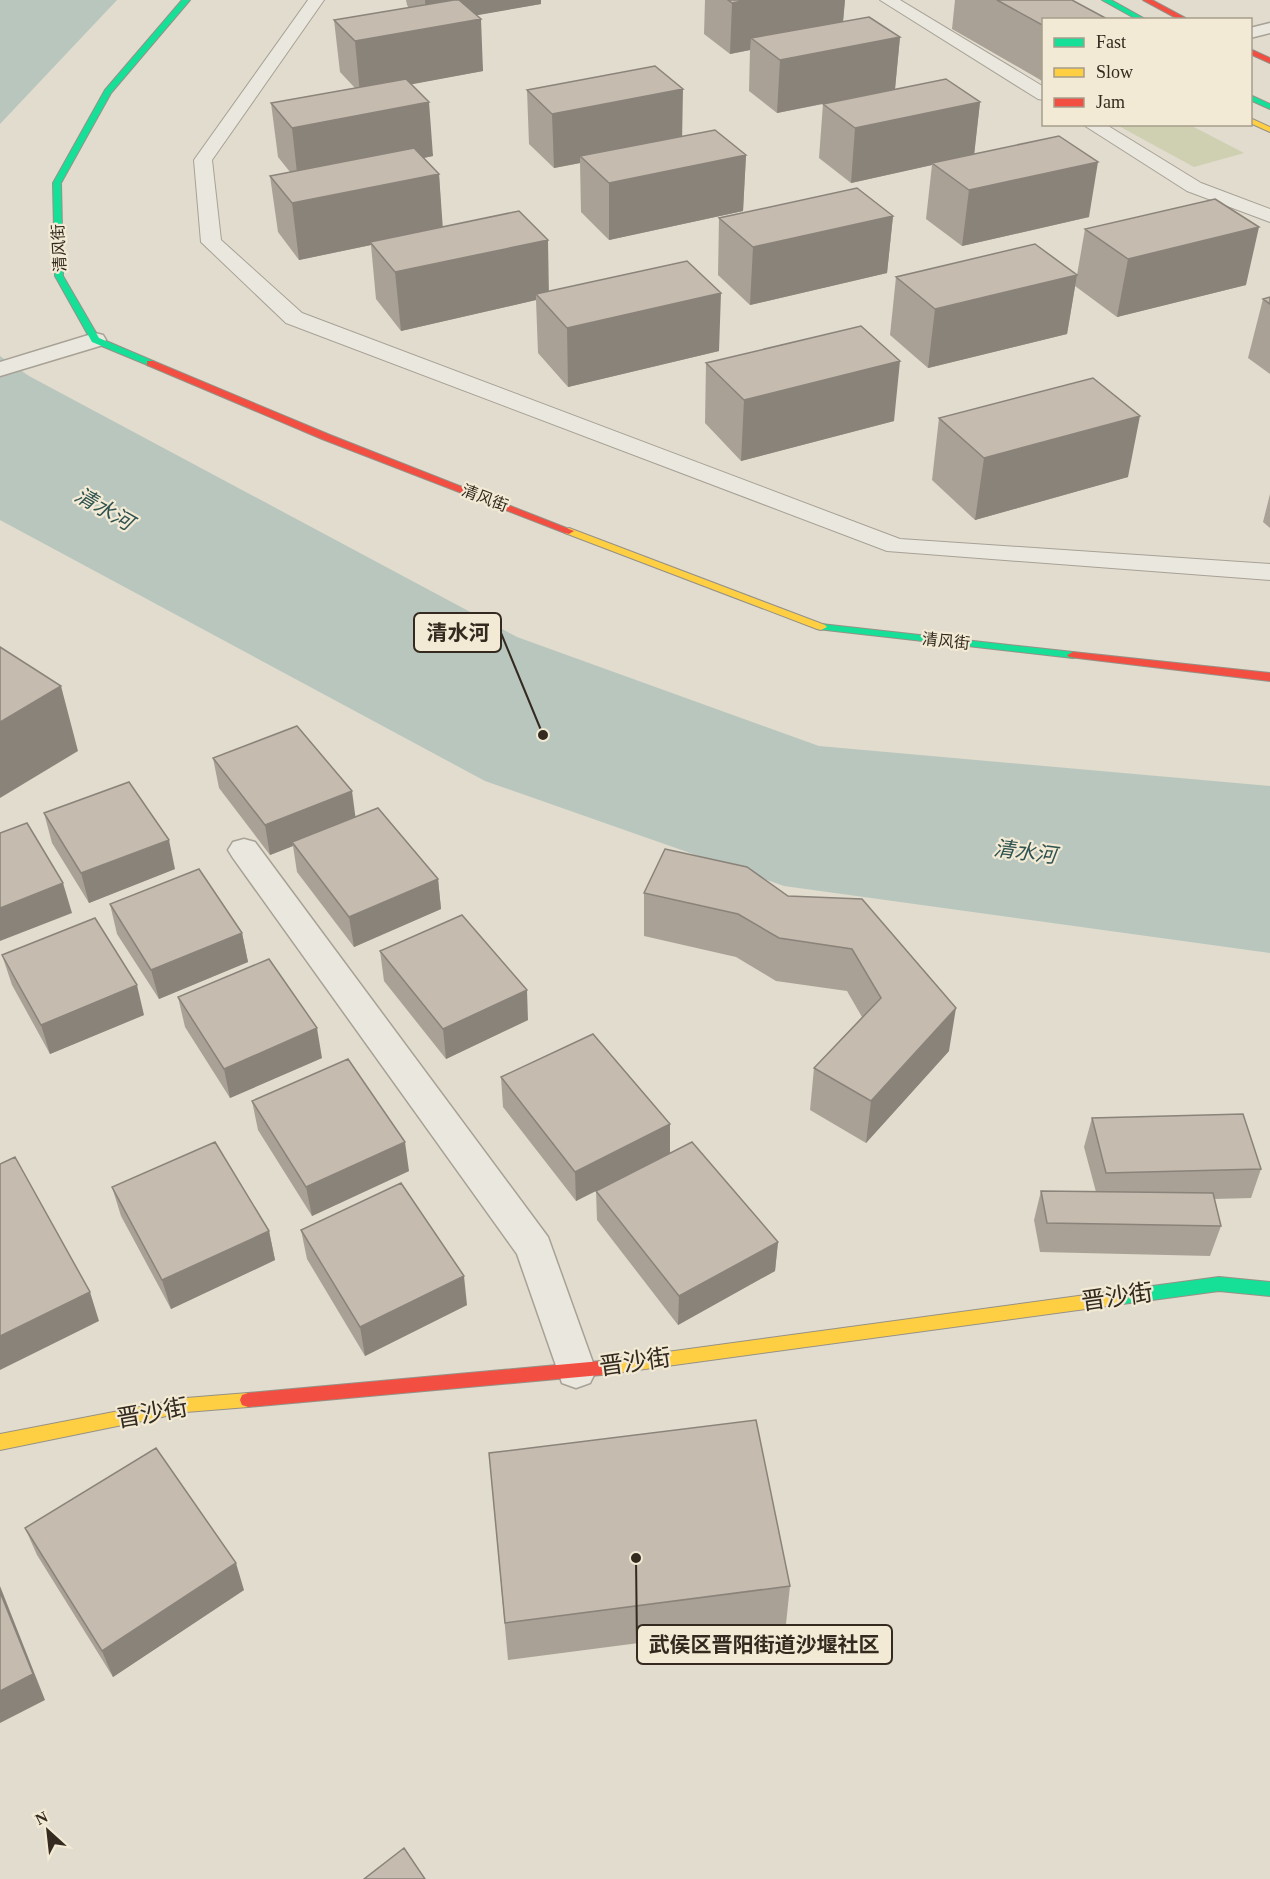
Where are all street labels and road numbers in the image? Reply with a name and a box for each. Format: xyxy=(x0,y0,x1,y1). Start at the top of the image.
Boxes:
street label: 清风街 xyxy=(49,224,69,272)
street label: 清风街 xyxy=(460,481,510,515)
street label: 清风街 xyxy=(921,630,971,652)
street label: 晋沙街 xyxy=(1080,1279,1154,1315)
street label: 晋沙街 xyxy=(598,1344,672,1380)
street label: 晋沙街 xyxy=(114,1394,190,1432)

